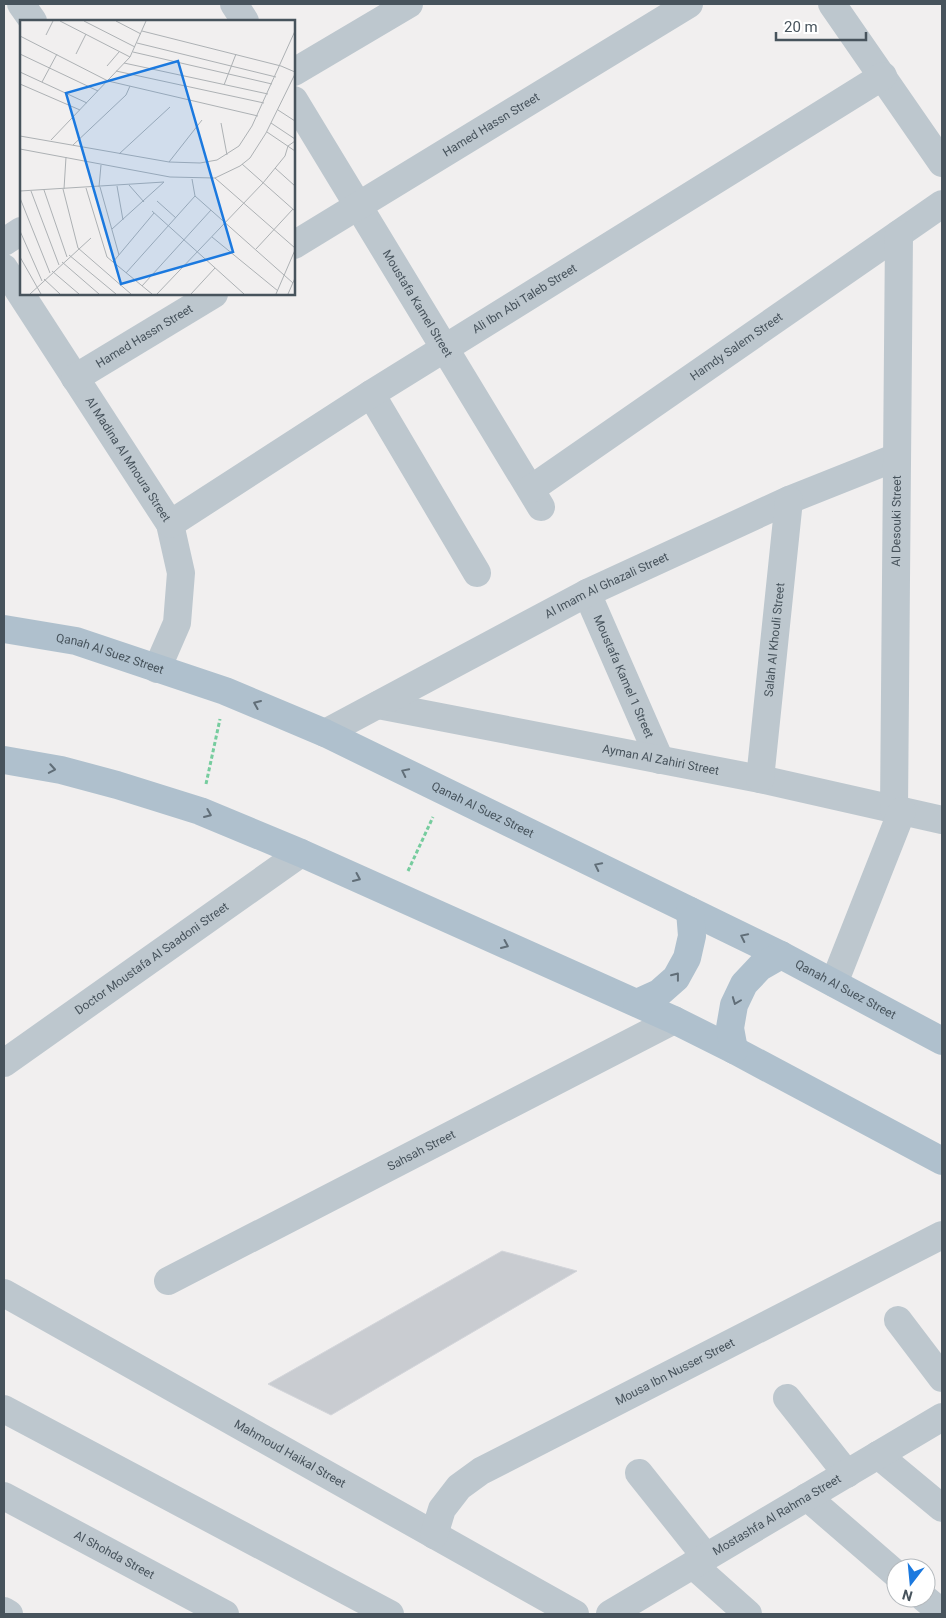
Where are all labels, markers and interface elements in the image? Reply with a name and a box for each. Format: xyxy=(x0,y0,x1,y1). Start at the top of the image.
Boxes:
scale bar xyxy=(776,10,866,42)
text: 20 m xyxy=(784,18,818,36)
inset map xyxy=(20,20,295,295)
street label: Hamed Hassn Street xyxy=(440,90,542,159)
street label: Moustafa Kamel Street xyxy=(380,247,455,360)
street label: Ali Ibn Abi Taleb Street xyxy=(470,261,579,336)
street label: Hamed Hassn Street xyxy=(93,301,195,371)
street label: Hamdy Salem Street xyxy=(688,310,785,383)
street label: Al Madina Al Mnoura Street xyxy=(82,394,174,524)
street label: Al Desouki Street xyxy=(889,475,904,567)
street label: Al Imam Al Ghazali Street xyxy=(542,549,671,621)
street label: Salah Al Khouli Street xyxy=(762,582,787,697)
street label: Moustafa Kamel 1 Street xyxy=(590,613,656,740)
street label: Qanah Al Suez Street xyxy=(55,631,166,677)
one-way arrow xyxy=(253,700,262,711)
street label: Ayman Al Zahiri Street xyxy=(601,742,720,778)
one-way arrow xyxy=(47,763,56,773)
one-way arrow xyxy=(401,767,410,778)
street label: Qanah Al Suez Street xyxy=(429,779,536,841)
one-way arrow xyxy=(203,809,211,819)
one-way arrow xyxy=(594,862,603,872)
one-way arrow xyxy=(352,872,361,883)
street label: Doctor Moustafa Al Saadoni Street xyxy=(72,899,231,1018)
one-way arrow xyxy=(740,933,749,944)
one-way arrow xyxy=(500,938,509,949)
street label: Qanah Al Suez Street xyxy=(793,957,898,1022)
one-way arrow xyxy=(670,972,679,981)
one-way arrow xyxy=(732,996,742,1005)
street label: Sahsah Street xyxy=(385,1127,458,1174)
street label: Mousa Ibn Nusser Street xyxy=(613,1335,737,1408)
street label: Mahmoud Haikal Street xyxy=(232,1417,348,1491)
street label: Mostashfa Al Rahma Street xyxy=(710,1472,843,1558)
street label: Al Shohda Street xyxy=(72,1528,157,1582)
north arrow xyxy=(886,1558,936,1608)
text: N xyxy=(900,1586,914,1605)

